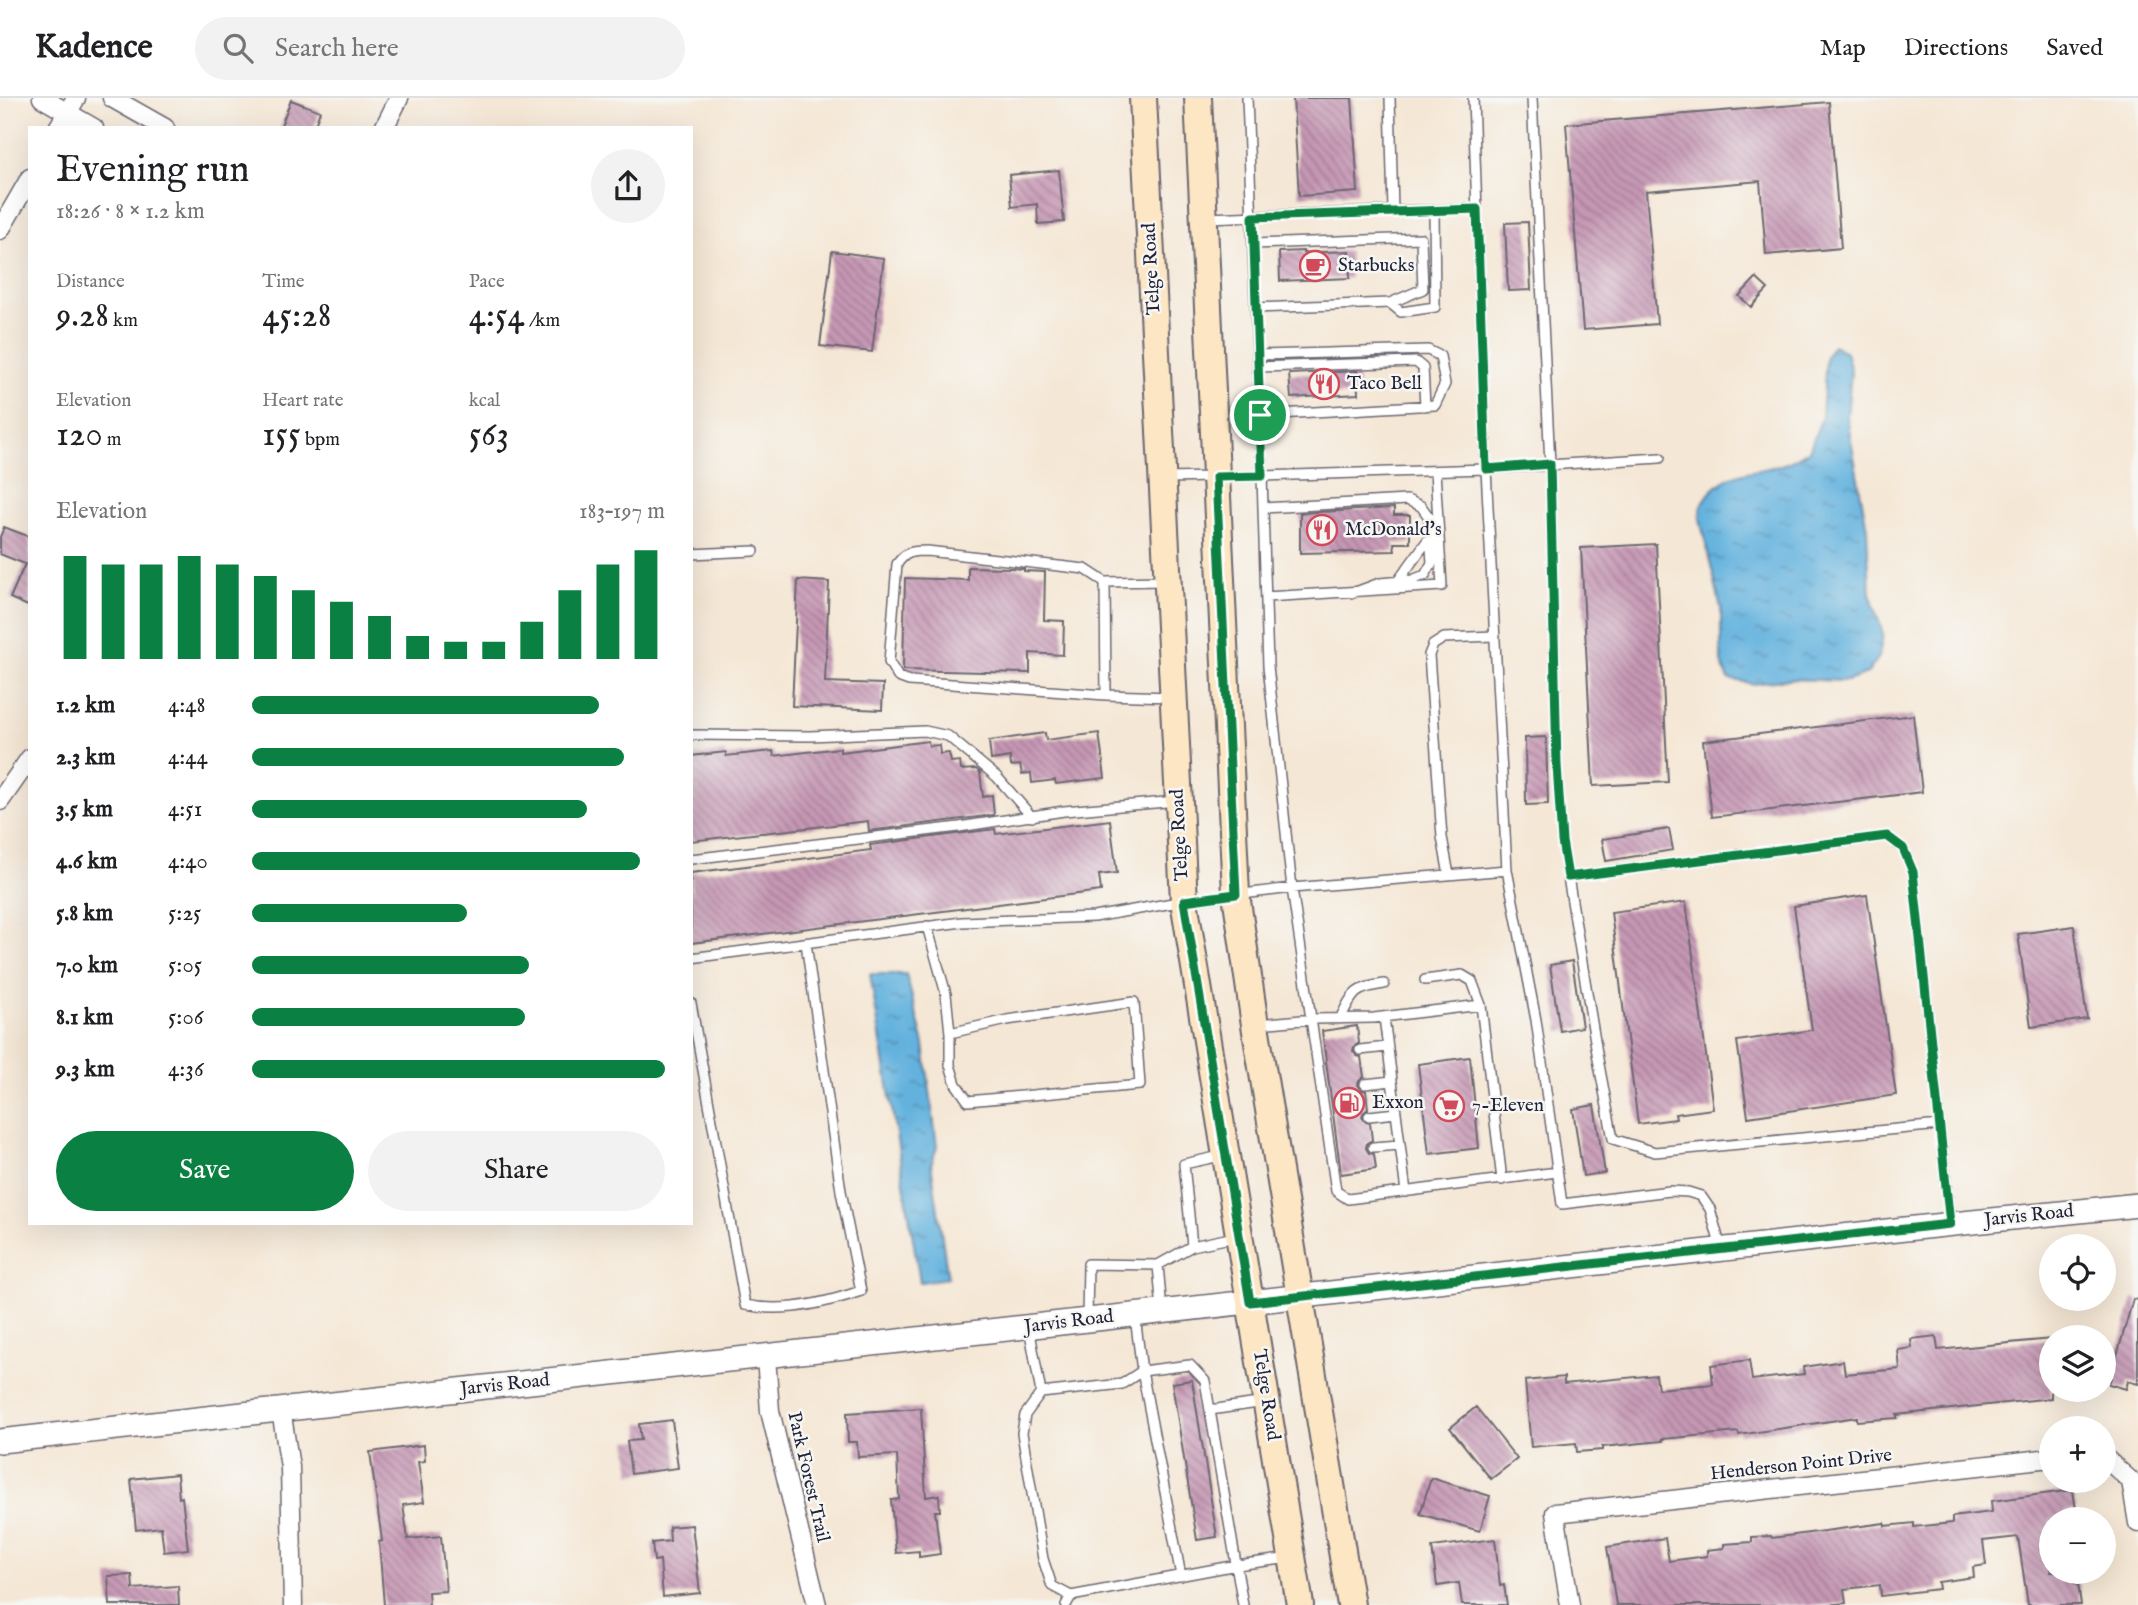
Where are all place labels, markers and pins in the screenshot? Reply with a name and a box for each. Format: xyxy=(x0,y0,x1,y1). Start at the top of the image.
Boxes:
cafe icon: Starbucks xyxy=(1298,249,1332,283)
place label: Starbucks xyxy=(1338,254,1414,278)
restaurant icon: Taco Bell xyxy=(1307,367,1341,401)
place label: Taco Bell xyxy=(1347,372,1423,396)
pin xyxy=(1230,385,1290,445)
restaurant icon: McDonald's xyxy=(1305,513,1339,547)
place label: McDonald's xyxy=(1345,518,1442,542)
fuel station icon: Exxon xyxy=(1332,1086,1366,1120)
supermarket icon: 7-Eleven xyxy=(1432,1089,1466,1123)
place label: Exxon xyxy=(1372,1091,1424,1115)
place label: 7-Eleven xyxy=(1472,1094,1544,1118)

